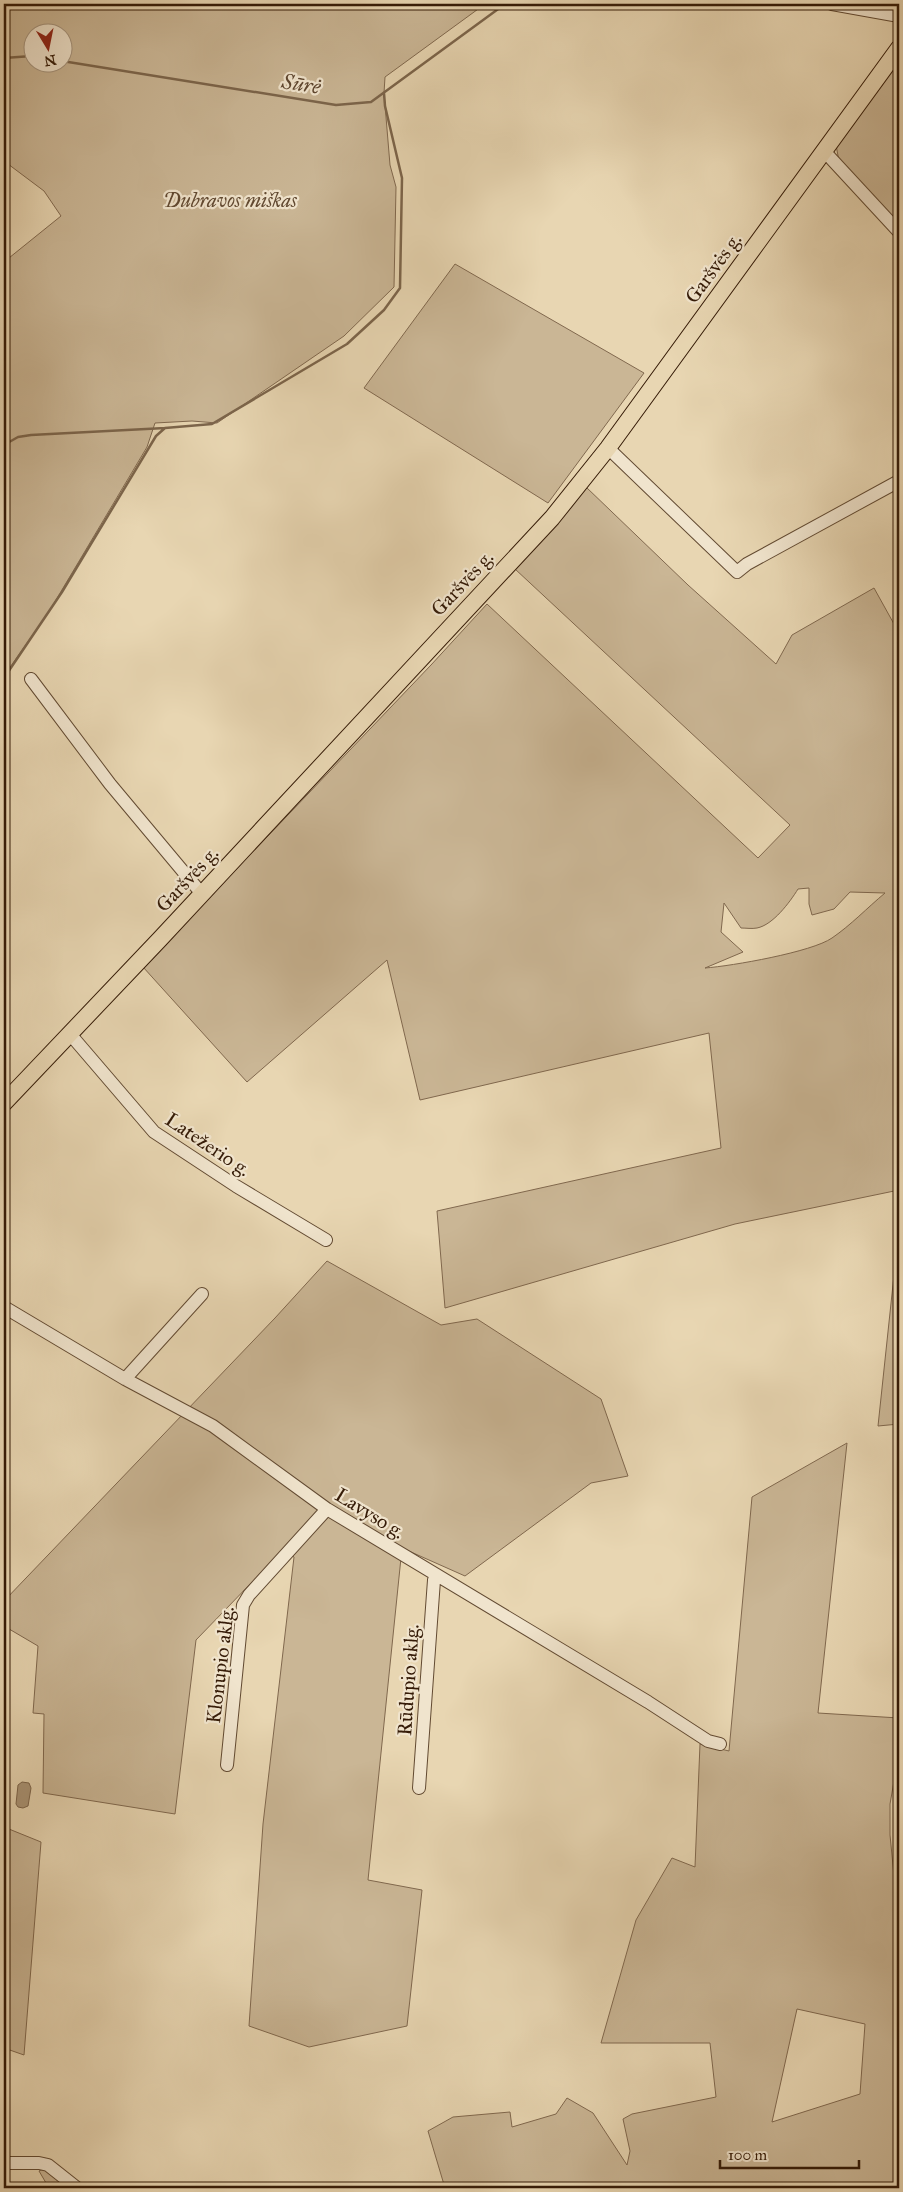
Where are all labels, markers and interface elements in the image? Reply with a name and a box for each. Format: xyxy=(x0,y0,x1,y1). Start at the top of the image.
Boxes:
north arrow xyxy=(22,22,72,72)
text: N xyxy=(43,51,57,70)
water label: Sūrė xyxy=(279,68,323,100)
park label: Dubravos miškas xyxy=(163,188,298,212)
street label: Garšvės g. xyxy=(680,228,747,308)
street label: Garšvės g. xyxy=(426,545,499,621)
street label: Garšvės g. xyxy=(151,841,224,917)
street label: Latežerio g. xyxy=(160,1107,255,1182)
street label: Lavyso g. xyxy=(330,1482,409,1545)
street label: Klonupio aklg. xyxy=(201,1605,240,1725)
street label: Rūdupio aklg. xyxy=(392,1623,425,1737)
scale bar xyxy=(720,2137,859,2169)
text: 100 m xyxy=(728,2146,768,2164)

